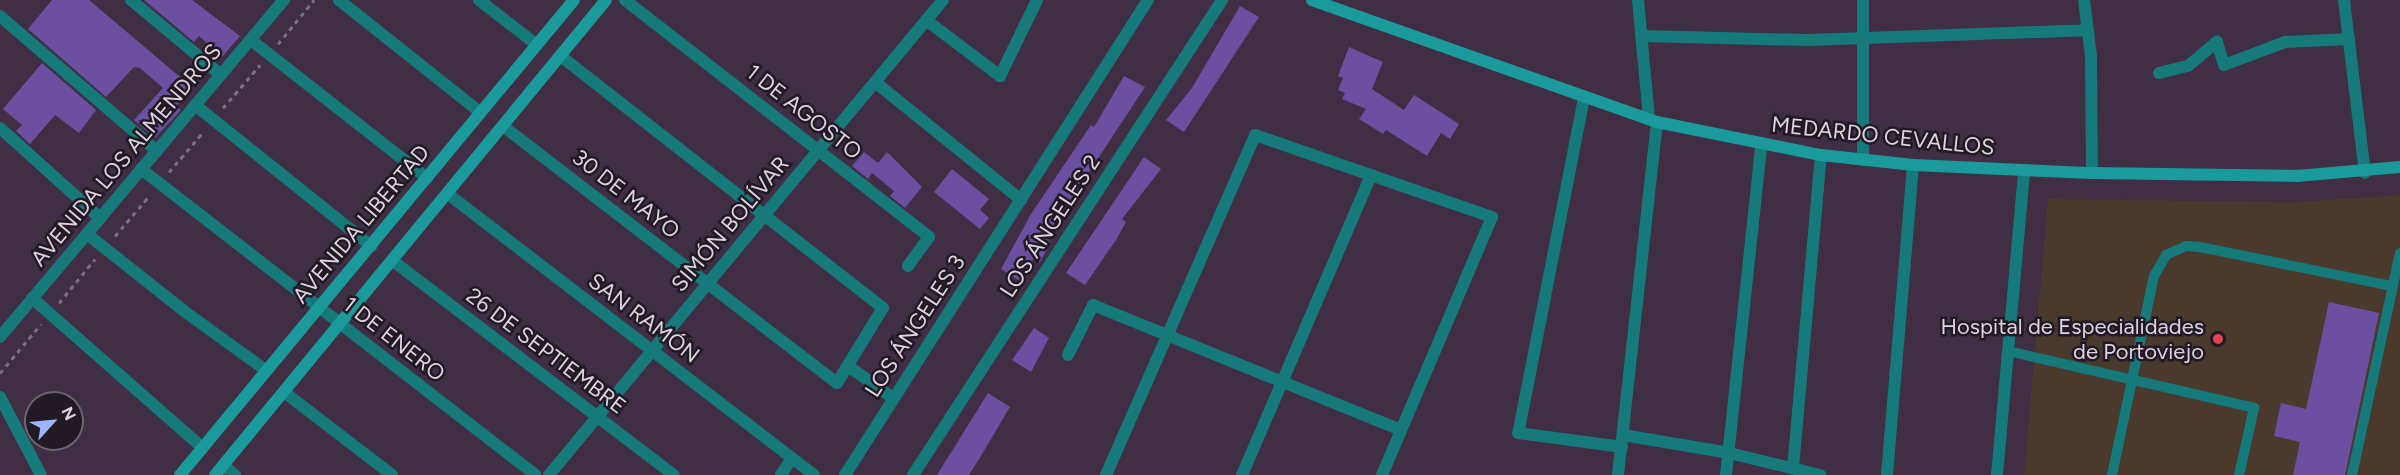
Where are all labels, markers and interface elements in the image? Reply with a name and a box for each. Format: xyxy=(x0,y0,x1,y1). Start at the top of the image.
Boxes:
street label: AVENIDA LOS ALMENDROS xyxy=(25,38,227,272)
street label: 1 DE AGOSTO xyxy=(741,59,867,165)
street label: MEDARDO CEVALLOS xyxy=(1770,111,1996,161)
street label: AVENIDA LIBERTAD xyxy=(287,139,435,309)
street label: 30 DE MAYO xyxy=(567,144,685,244)
street label: LOS ÁNGELES 2 xyxy=(994,150,1106,302)
street label: SIMÓN BOLÍVAR xyxy=(666,151,794,297)
street label: LOS ÁNGELES 3 xyxy=(859,250,971,402)
street label: SAN RAMÓN xyxy=(583,268,705,368)
street label: 26 DE SEPTIEMBRE xyxy=(461,282,631,420)
street label: 1 DE ENERO xyxy=(338,291,450,387)
place label: Hospital de Especialidades de Portoviejo xyxy=(1941,313,2204,364)
marker: Hospital de Especialidades de Portoviejo xyxy=(2209,330,2227,348)
north arrow xyxy=(24,391,84,451)
text: N xyxy=(57,404,80,423)

